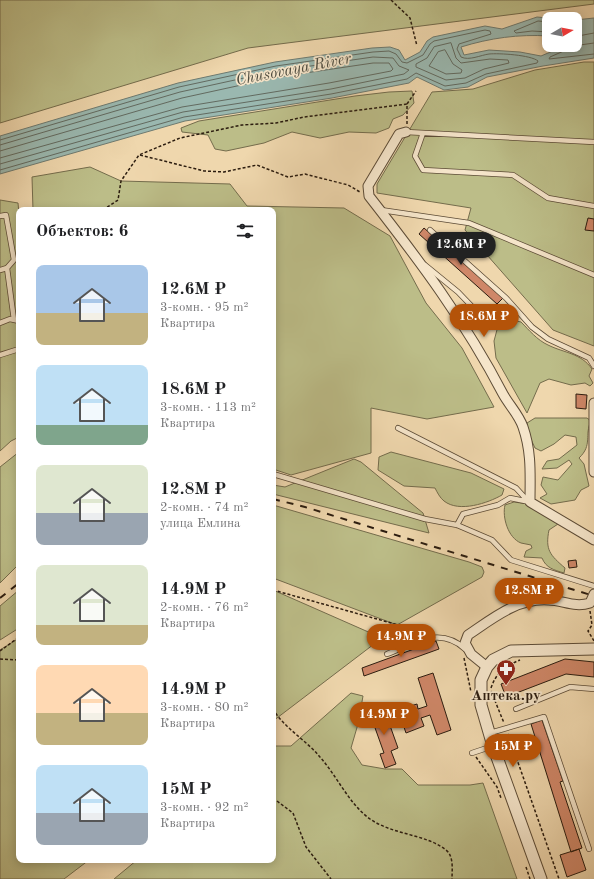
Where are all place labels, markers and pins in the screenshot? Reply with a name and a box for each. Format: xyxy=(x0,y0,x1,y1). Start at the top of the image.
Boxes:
pin: 12.6M ₽ xyxy=(424,232,498,266)
pin: 18.6M ₽ xyxy=(447,304,521,338)
pin: 12.8M ₽ xyxy=(492,578,566,612)
pin: 14.9M ₽ xyxy=(364,624,438,658)
pharmacy icon: Аптека.ру xyxy=(495,658,517,686)
place label: Аптека.ру xyxy=(471,689,541,704)
pin: 14.9M ₽ xyxy=(347,702,421,736)
pin: 15M ₽ xyxy=(485,734,541,768)

